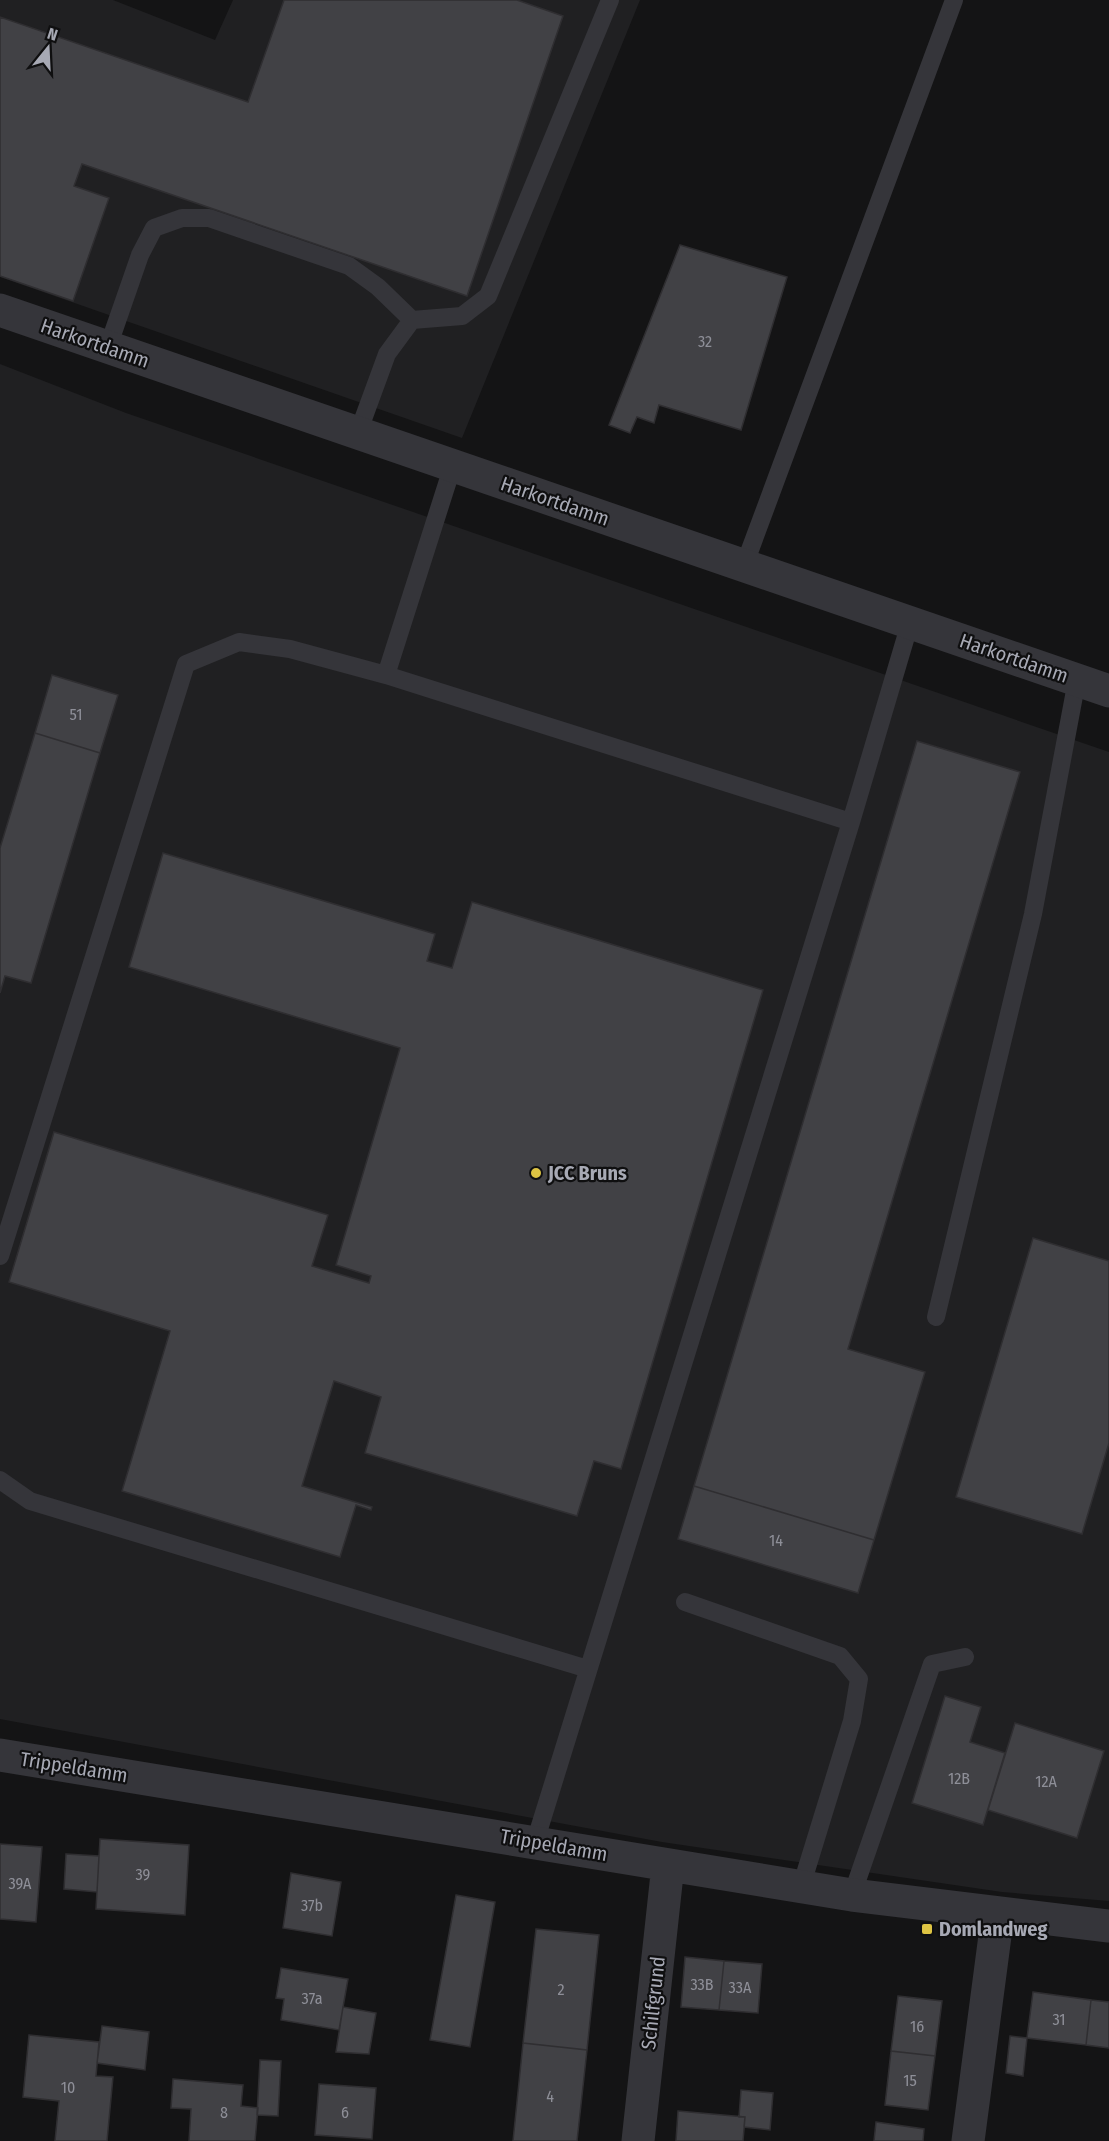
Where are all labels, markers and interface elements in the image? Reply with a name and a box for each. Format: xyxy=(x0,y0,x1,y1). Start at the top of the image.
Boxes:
north arrow xyxy=(18,18,78,78)
text: N xyxy=(45,24,60,45)
street label: Harkortdamm xyxy=(38,313,152,373)
house number: 32 xyxy=(698,332,712,351)
street label: Harkortdamm xyxy=(498,471,612,531)
street label: Harkortdamm xyxy=(957,628,1071,688)
house number: 51 xyxy=(70,705,82,724)
place label: JCC Bruns xyxy=(547,1161,627,1185)
marker: JCC Bruns xyxy=(529,1166,543,1180)
house number: 14 xyxy=(769,1531,783,1550)
street label: Trippeldamm xyxy=(19,1747,129,1787)
house number: 12B xyxy=(948,1769,970,1788)
house number: 12A xyxy=(1035,1772,1057,1791)
street label: Trippeldamm xyxy=(499,1824,609,1866)
house number: 39 xyxy=(136,1865,151,1884)
house number: 39A xyxy=(8,1874,32,1893)
house number: 37b xyxy=(301,1896,323,1915)
place label: Domlandweg xyxy=(939,1917,1047,1941)
marker: Domlandweg xyxy=(920,1922,934,1936)
street label: Schilfgrund xyxy=(636,1955,670,2051)
house number: 33B xyxy=(690,1975,714,1994)
house number: 33A xyxy=(729,1978,752,1997)
house number: 2 xyxy=(557,1980,565,1999)
house number: 37a xyxy=(302,1989,323,2008)
house number: 31 xyxy=(1052,2010,1066,2029)
house number: 16 xyxy=(910,2017,924,2036)
house number: 15 xyxy=(903,2071,917,2090)
house number: 10 xyxy=(61,2078,75,2097)
house number: 4 xyxy=(546,2087,554,2106)
house number: 8 xyxy=(220,2103,228,2122)
house number: 6 xyxy=(341,2103,349,2122)

